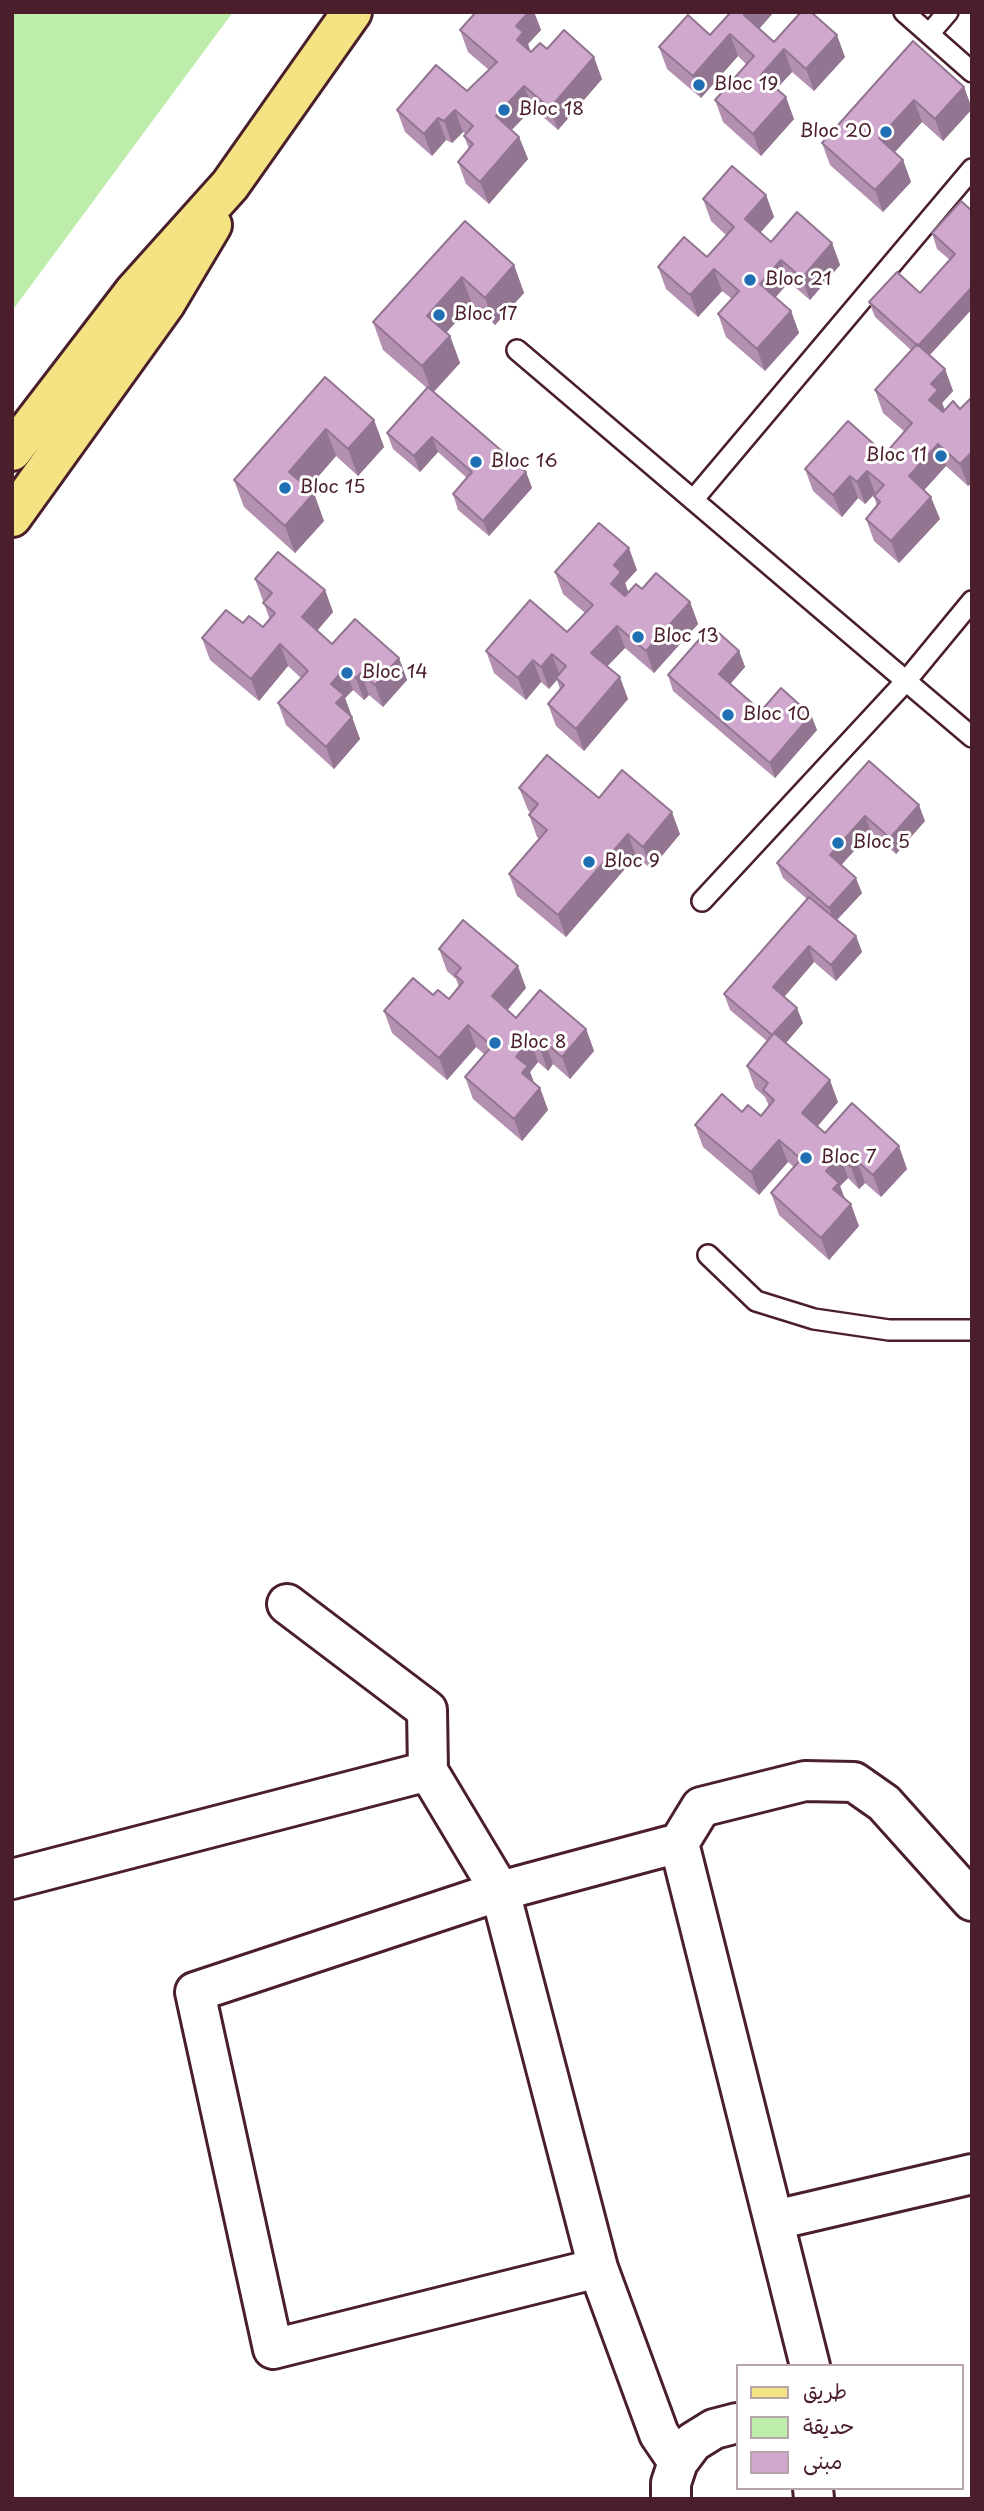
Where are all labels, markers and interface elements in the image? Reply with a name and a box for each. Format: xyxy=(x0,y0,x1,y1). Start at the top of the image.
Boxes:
place label: Bloc 19 xyxy=(713,74,778,96)
marker: Bloc 19 xyxy=(691,77,707,93)
place label: Bloc 18 xyxy=(518,99,584,121)
marker: Bloc 18 xyxy=(496,102,512,118)
place label: Bloc 20 xyxy=(799,121,872,143)
marker: Bloc 20 xyxy=(878,124,894,140)
place label: Bloc 21 xyxy=(764,269,832,291)
marker: Bloc 21 xyxy=(742,272,758,288)
place label: Bloc 17 xyxy=(453,304,517,326)
marker: Bloc 17 xyxy=(431,307,447,323)
place label: Bloc 11 xyxy=(865,445,927,467)
marker: Bloc 11 xyxy=(933,448,949,464)
place label: Bloc 16 xyxy=(490,451,558,473)
marker: Bloc 16 xyxy=(468,454,484,470)
place label: Bloc 15 xyxy=(299,477,365,499)
marker: Bloc 15 xyxy=(277,480,293,496)
place label: Bloc 13 xyxy=(652,626,719,648)
marker: Bloc 13 xyxy=(630,629,646,645)
place label: Bloc 14 xyxy=(361,662,428,684)
marker: Bloc 14 xyxy=(339,665,355,681)
place label: Bloc 10 xyxy=(742,704,810,726)
marker: Bloc 10 xyxy=(720,707,736,723)
place label: Bloc 5 xyxy=(852,832,910,854)
marker: Bloc 5 xyxy=(830,835,846,851)
place label: Bloc 9 xyxy=(603,851,660,873)
marker: Bloc 9 xyxy=(581,854,597,870)
place label: Bloc 8 xyxy=(509,1032,567,1054)
marker: Bloc 8 xyxy=(487,1035,503,1051)
place label: Bloc 7 xyxy=(820,1147,877,1169)
marker: Bloc 7 xyxy=(798,1150,814,1166)
legend xyxy=(736,2364,963,2490)
text: طريق xyxy=(803,2374,847,2406)
text: حديقة xyxy=(803,2409,854,2441)
text: مبنى xyxy=(803,2444,842,2476)

